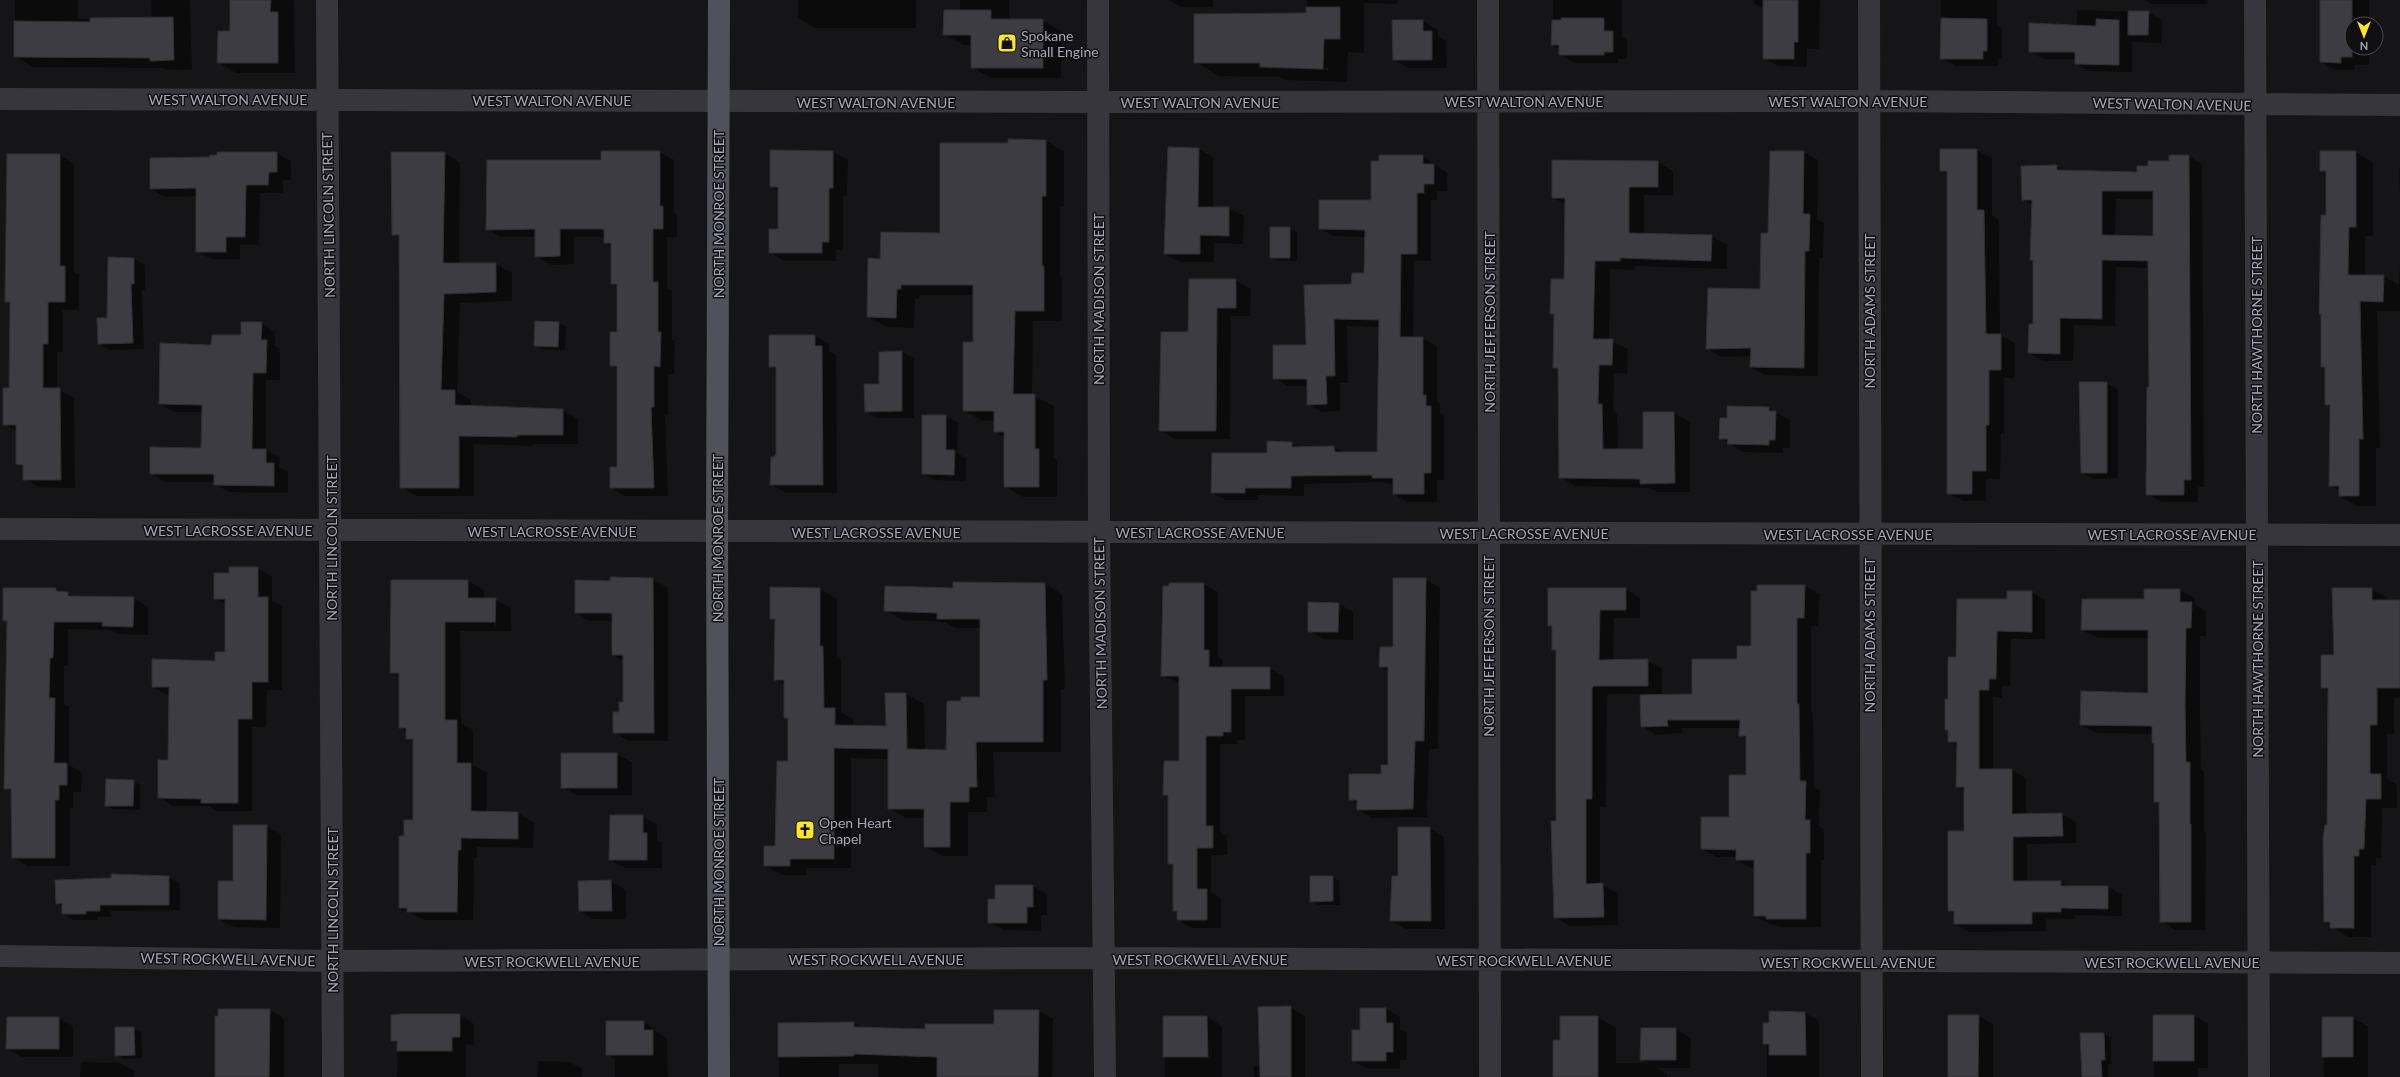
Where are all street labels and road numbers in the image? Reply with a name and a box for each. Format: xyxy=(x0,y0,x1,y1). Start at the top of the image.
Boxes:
street label: WEST WALTON AVENUE xyxy=(149,91,307,108)
street label: WEST WALTON AVENUE xyxy=(473,92,631,109)
street label: WEST WALTON AVENUE xyxy=(1445,93,1603,110)
street label: WEST WALTON AVENUE xyxy=(1769,93,1927,110)
street label: WEST WALTON AVENUE xyxy=(797,94,955,111)
street label: WEST WALTON AVENUE xyxy=(1121,94,1279,111)
street label: WEST WALTON AVENUE xyxy=(2092,94,2252,114)
street label: NORTH MONROE STREET xyxy=(710,129,727,298)
street label: NORTH LINCOLN STREET xyxy=(318,131,338,298)
street label: NORTH MADISON STREET xyxy=(1090,212,1107,385)
street label: NORTH JEFFERSON STREET xyxy=(1481,231,1498,413)
street label: NORTH ADAMS STREET xyxy=(1861,233,1878,389)
street label: NORTH HAWTHORNE STREET xyxy=(2248,236,2265,434)
street label: NORTH MONROE STREET xyxy=(709,453,726,622)
street label: NORTH LINCOLN STREET xyxy=(323,454,340,621)
street label: WEST LACROSSE AVENUE xyxy=(144,522,313,539)
street label: WEST LACROSSE AVENUE xyxy=(468,523,637,540)
street label: WEST LACROSSE AVENUE xyxy=(792,524,961,541)
street label: WEST LACROSSE AVENUE xyxy=(1116,524,1285,541)
street label: WEST LACROSSE AVENUE xyxy=(1440,525,1609,542)
street label: WEST LACROSSE AVENUE xyxy=(1764,526,1933,543)
street label: WEST LACROSSE AVENUE xyxy=(2088,526,2257,543)
street label: NORTH MADISON STREET xyxy=(1090,536,1110,709)
street label: NORTH JEFFERSON STREET xyxy=(1480,555,1497,737)
street label: NORTH ADAMS STREET xyxy=(1861,557,1878,713)
street label: NORTH HAWTHORNE STREET xyxy=(2249,560,2266,758)
street label: NORTH MONROE STREET xyxy=(710,777,727,946)
street label: NORTH LINCOLN STREET xyxy=(324,826,341,993)
street label: WEST ROCKWELL AVENUE xyxy=(140,949,316,969)
street label: WEST ROCKWELL AVENUE xyxy=(788,951,964,968)
street label: WEST ROCKWELL AVENUE xyxy=(1112,951,1288,968)
street label: WEST ROCKWELL AVENUE xyxy=(1436,952,1612,969)
street label: WEST ROCKWELL AVENUE xyxy=(464,953,640,970)
street label: WEST ROCKWELL AVENUE xyxy=(1760,954,1936,971)
street label: WEST ROCKWELL AVENUE xyxy=(2084,954,2260,971)

